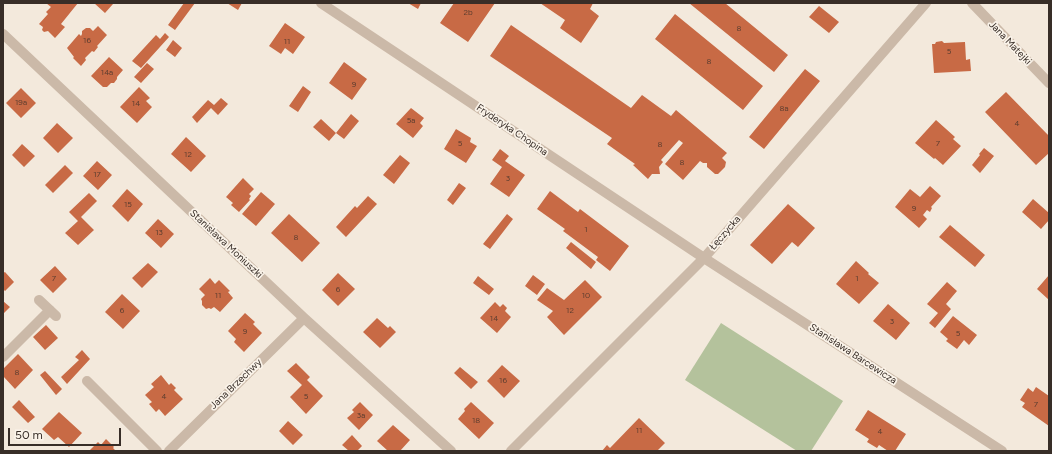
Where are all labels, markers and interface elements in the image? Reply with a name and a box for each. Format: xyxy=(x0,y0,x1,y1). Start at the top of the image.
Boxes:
house number: 2b xyxy=(463,8,473,18)
street label: Jana Matejki xyxy=(986,19,1034,67)
house number: 8 xyxy=(737,24,741,34)
house number: 16 xyxy=(83,36,91,46)
house number: 11 xyxy=(284,37,290,47)
house number: 5 xyxy=(947,47,951,57)
house number: 8 xyxy=(707,57,711,67)
house number: 14a xyxy=(101,68,113,78)
house number: 9 xyxy=(352,80,356,90)
house number: 19a xyxy=(15,98,27,108)
house number: 14 xyxy=(132,99,140,109)
street label: Fryderyka Chopina xyxy=(474,102,550,158)
house number: 8a xyxy=(780,104,788,114)
house number: 5a xyxy=(407,116,415,126)
house number: 4 xyxy=(1015,119,1019,129)
house number: 5 xyxy=(458,139,462,149)
house number: 7 xyxy=(936,139,940,149)
house number: 8 xyxy=(658,140,662,150)
house number: 12 xyxy=(184,150,192,160)
house number: 8 xyxy=(680,158,684,168)
house number: 17 xyxy=(93,170,101,180)
house number: 3 xyxy=(506,174,510,184)
house number: 15 xyxy=(124,200,132,210)
house number: 9 xyxy=(912,204,916,214)
street label: Stanisława Moniuszki xyxy=(187,207,265,281)
street label: Łęczycka xyxy=(707,213,743,253)
house number: 1 xyxy=(584,225,588,235)
house number: 13 xyxy=(155,228,163,238)
house number: 8 xyxy=(294,233,298,243)
house number: 7 xyxy=(52,274,56,284)
house number: 1 xyxy=(855,274,859,284)
house number: 6 xyxy=(336,285,340,295)
house number: 11 xyxy=(215,291,221,301)
house number: 10 xyxy=(582,291,590,301)
house number: 6 xyxy=(120,306,124,316)
house number: 12 xyxy=(566,306,574,316)
house number: 14 xyxy=(490,314,498,324)
house number: 3 xyxy=(890,317,894,327)
street label: Stanisława Barcewicza xyxy=(807,321,899,387)
house number: 9 xyxy=(243,327,247,337)
house number: 5 xyxy=(956,329,960,339)
street label: Jana Brzechwy xyxy=(208,356,264,412)
house number: 8 xyxy=(15,368,19,378)
house number: 16 xyxy=(499,376,507,386)
house number: 4 xyxy=(162,392,166,402)
house number: 5 xyxy=(304,392,308,402)
house number: 7 xyxy=(1034,400,1038,410)
house number: 3a xyxy=(357,411,365,421)
house number: 18 xyxy=(472,416,480,426)
scale bar xyxy=(10,420,123,446)
house number: 11 xyxy=(636,426,642,436)
house number: 4 xyxy=(878,427,882,437)
text: 50 m xyxy=(15,428,43,442)

